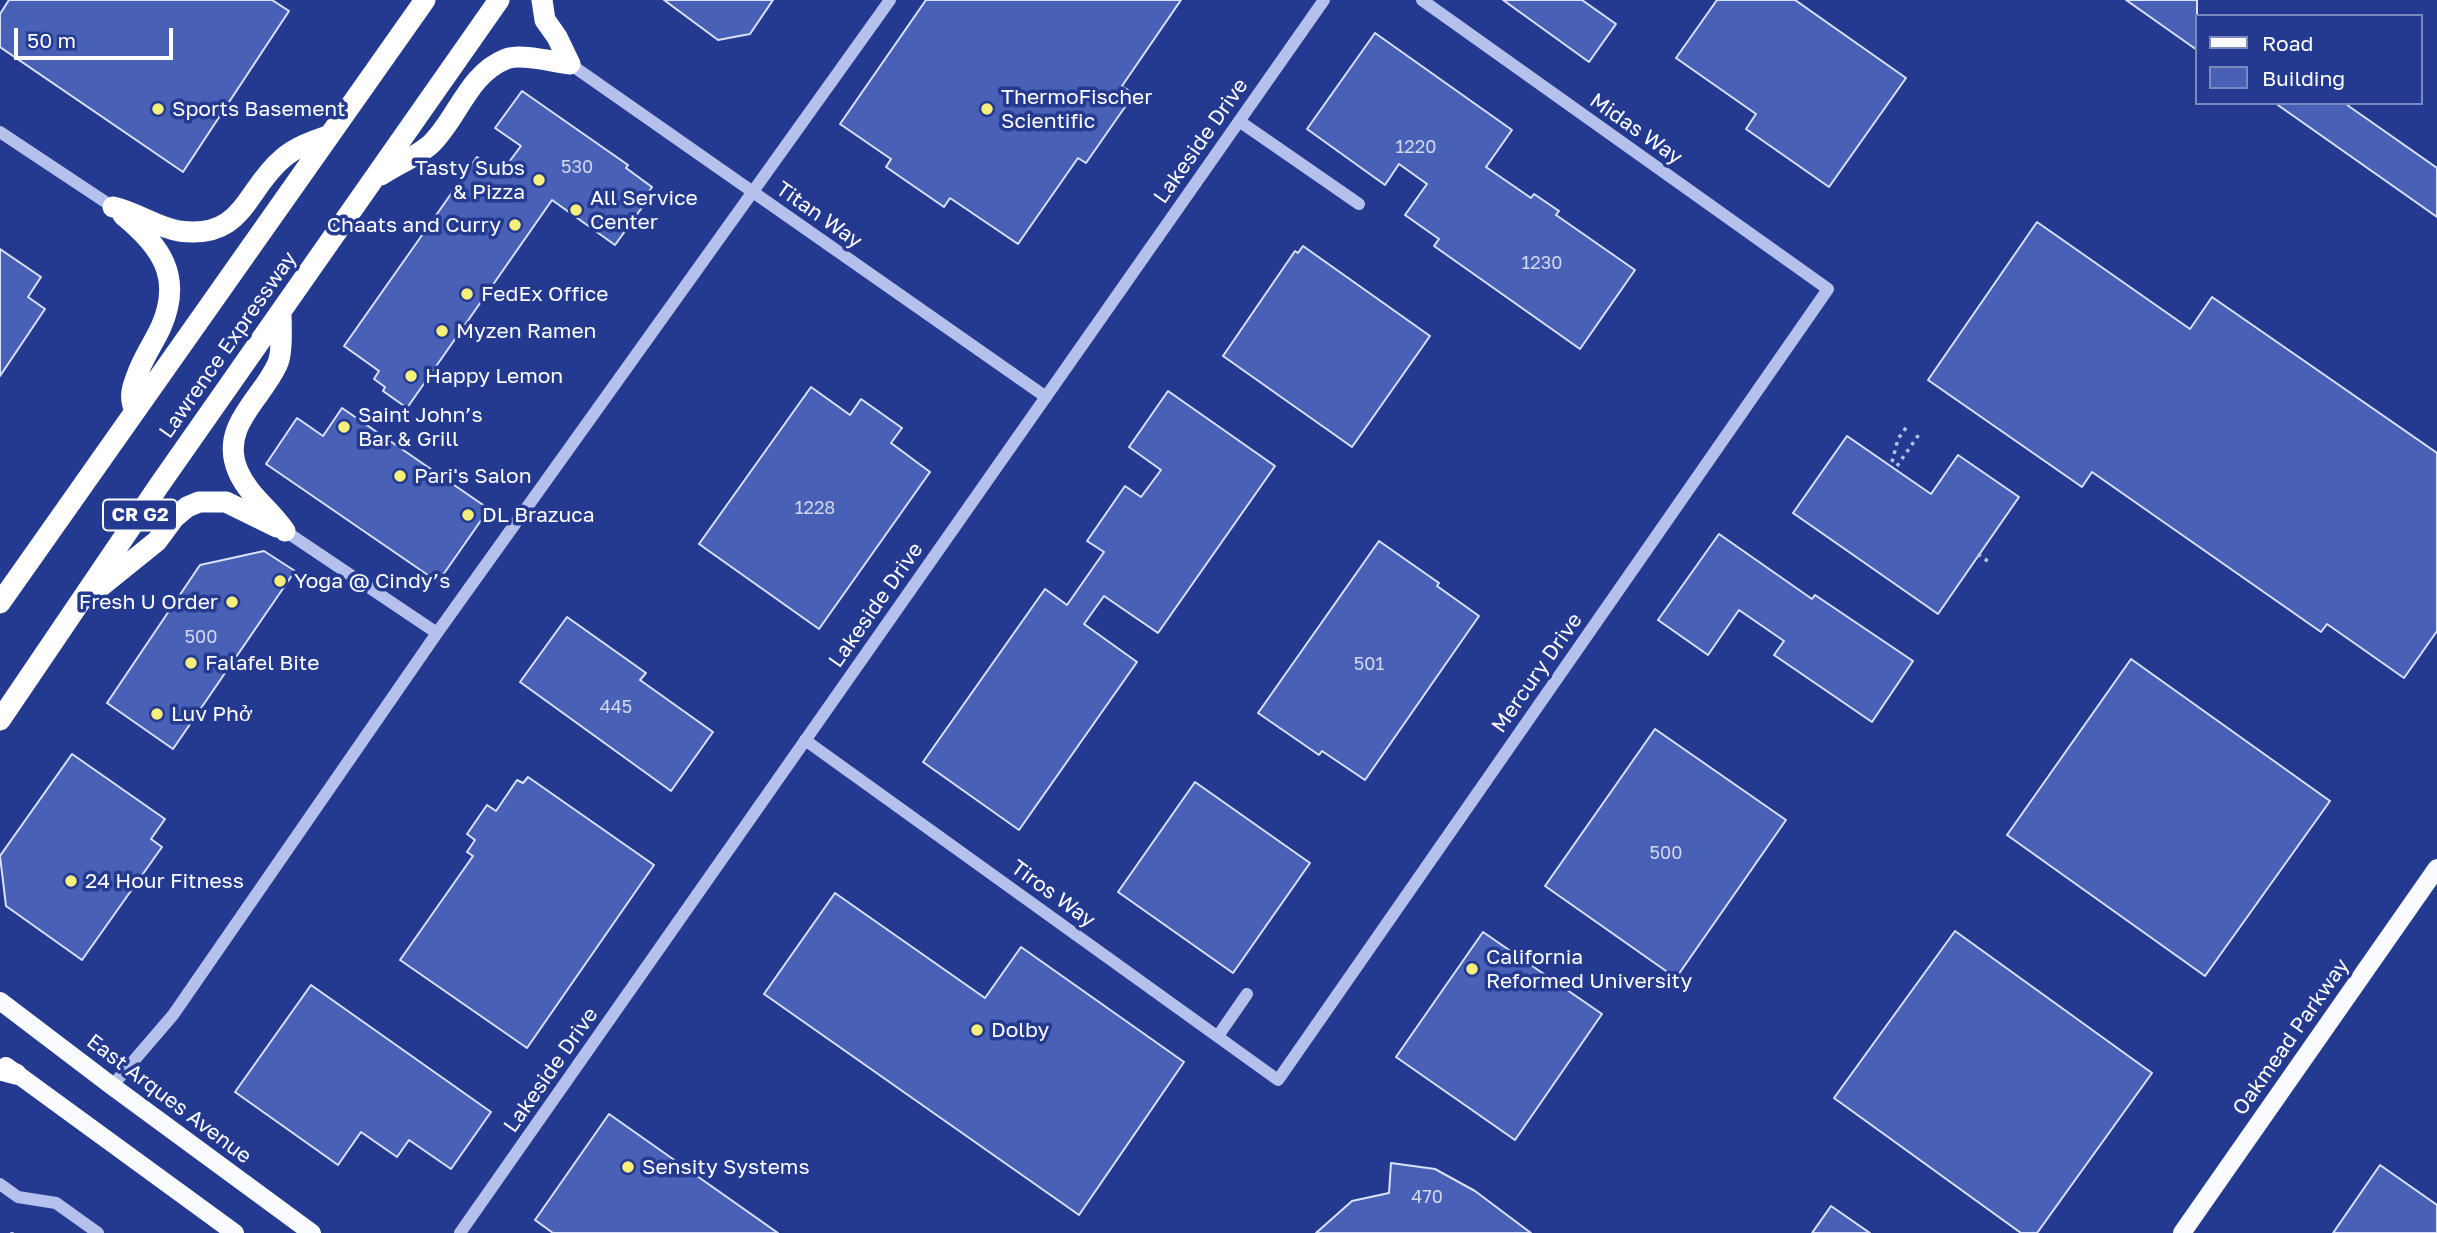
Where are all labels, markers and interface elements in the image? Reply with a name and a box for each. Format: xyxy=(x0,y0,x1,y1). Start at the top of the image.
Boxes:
scale bar xyxy=(18,14,177,58)
legend xyxy=(2196,14,2423,105)
text: 50 m xyxy=(27,27,76,53)
text: Road xyxy=(2262,30,2313,56)
text: Building xyxy=(2262,65,2345,91)
street label: Lakeside Drive xyxy=(1149,74,1253,208)
place label: ThermoFischer Scientific xyxy=(1001,84,1152,134)
street label: Midas Way xyxy=(1585,88,1687,170)
place label: Sports Basement xyxy=(172,96,345,122)
marker: Sports Basement xyxy=(150,101,166,117)
marker: ThermoFischer Scientific xyxy=(979,101,995,117)
house number: 1220 xyxy=(1396,136,1436,158)
place label: Tasty Subs & Pizza xyxy=(415,155,525,205)
house number: 530 xyxy=(561,156,593,178)
marker: Tasty Subs & Pizza xyxy=(531,172,547,188)
street label: Titan Way xyxy=(771,176,867,254)
place label: All Service Center xyxy=(590,185,698,235)
marker: All Service Center xyxy=(568,202,584,218)
place label: Chaats and Curry xyxy=(327,212,501,238)
marker: Chaats and Curry xyxy=(507,217,523,233)
street label: Lawrence Expressway xyxy=(154,247,302,443)
house number: 1230 xyxy=(1522,252,1562,274)
place label: FedEx Office xyxy=(481,281,608,307)
marker: FedEx Office xyxy=(459,286,475,302)
place label: Myzen Ramen xyxy=(456,318,596,344)
marker: Myzen Ramen xyxy=(434,323,450,339)
place label: Happy Lemon xyxy=(425,363,563,389)
marker: Happy Lemon xyxy=(403,368,419,384)
place label: Saint John’s Bar & Grill xyxy=(358,402,483,452)
marker: Saint John’s Bar & Grill xyxy=(336,419,352,435)
place label: Pari's Salon xyxy=(414,463,532,489)
marker: Pari's Salon xyxy=(392,468,408,484)
house number: 1228 xyxy=(795,497,835,519)
road number: CR G2 xyxy=(103,500,177,530)
place label: DL Brazuca xyxy=(482,502,595,528)
marker: DL Brazuca xyxy=(460,507,476,523)
street label: Lakeside Drive xyxy=(824,538,928,672)
place label: Yoga @ Cindy’s xyxy=(294,568,450,594)
marker: Yoga @ Cindy’s xyxy=(272,573,288,589)
place label: Fresh U Order xyxy=(79,589,218,615)
marker: Fresh U Order xyxy=(224,594,240,610)
street label: Mercury Drive xyxy=(1486,608,1588,738)
house number: 500 xyxy=(185,626,217,648)
place label: Falafel Bite xyxy=(205,650,319,676)
house number: 501 xyxy=(1354,653,1384,675)
marker: Falafel Bite xyxy=(183,655,199,671)
house number: 445 xyxy=(600,696,632,718)
place label: Luv Phở xyxy=(171,701,253,727)
marker: Luv Phở xyxy=(149,706,165,722)
house number: 500 xyxy=(1650,842,1682,864)
street label: Tiros Way xyxy=(1006,855,1100,933)
place label: 24 Hour Fitness xyxy=(85,868,244,894)
marker: 24 Hour Fitness xyxy=(63,873,79,889)
place label: California Reformed University xyxy=(1486,944,1692,994)
street label: Oakmead Parkway xyxy=(2227,954,2355,1120)
marker: California Reformed University xyxy=(1464,961,1480,977)
street label: Lakeside Drive xyxy=(499,1003,603,1137)
place label: Dolby xyxy=(991,1017,1049,1043)
marker: Dolby xyxy=(969,1022,985,1038)
street label: East Arques Avenue xyxy=(82,1029,256,1169)
place label: Sensity Systems xyxy=(642,1154,810,1180)
marker: Sensity Systems xyxy=(620,1159,636,1175)
house number: 470 xyxy=(1411,1186,1443,1208)

